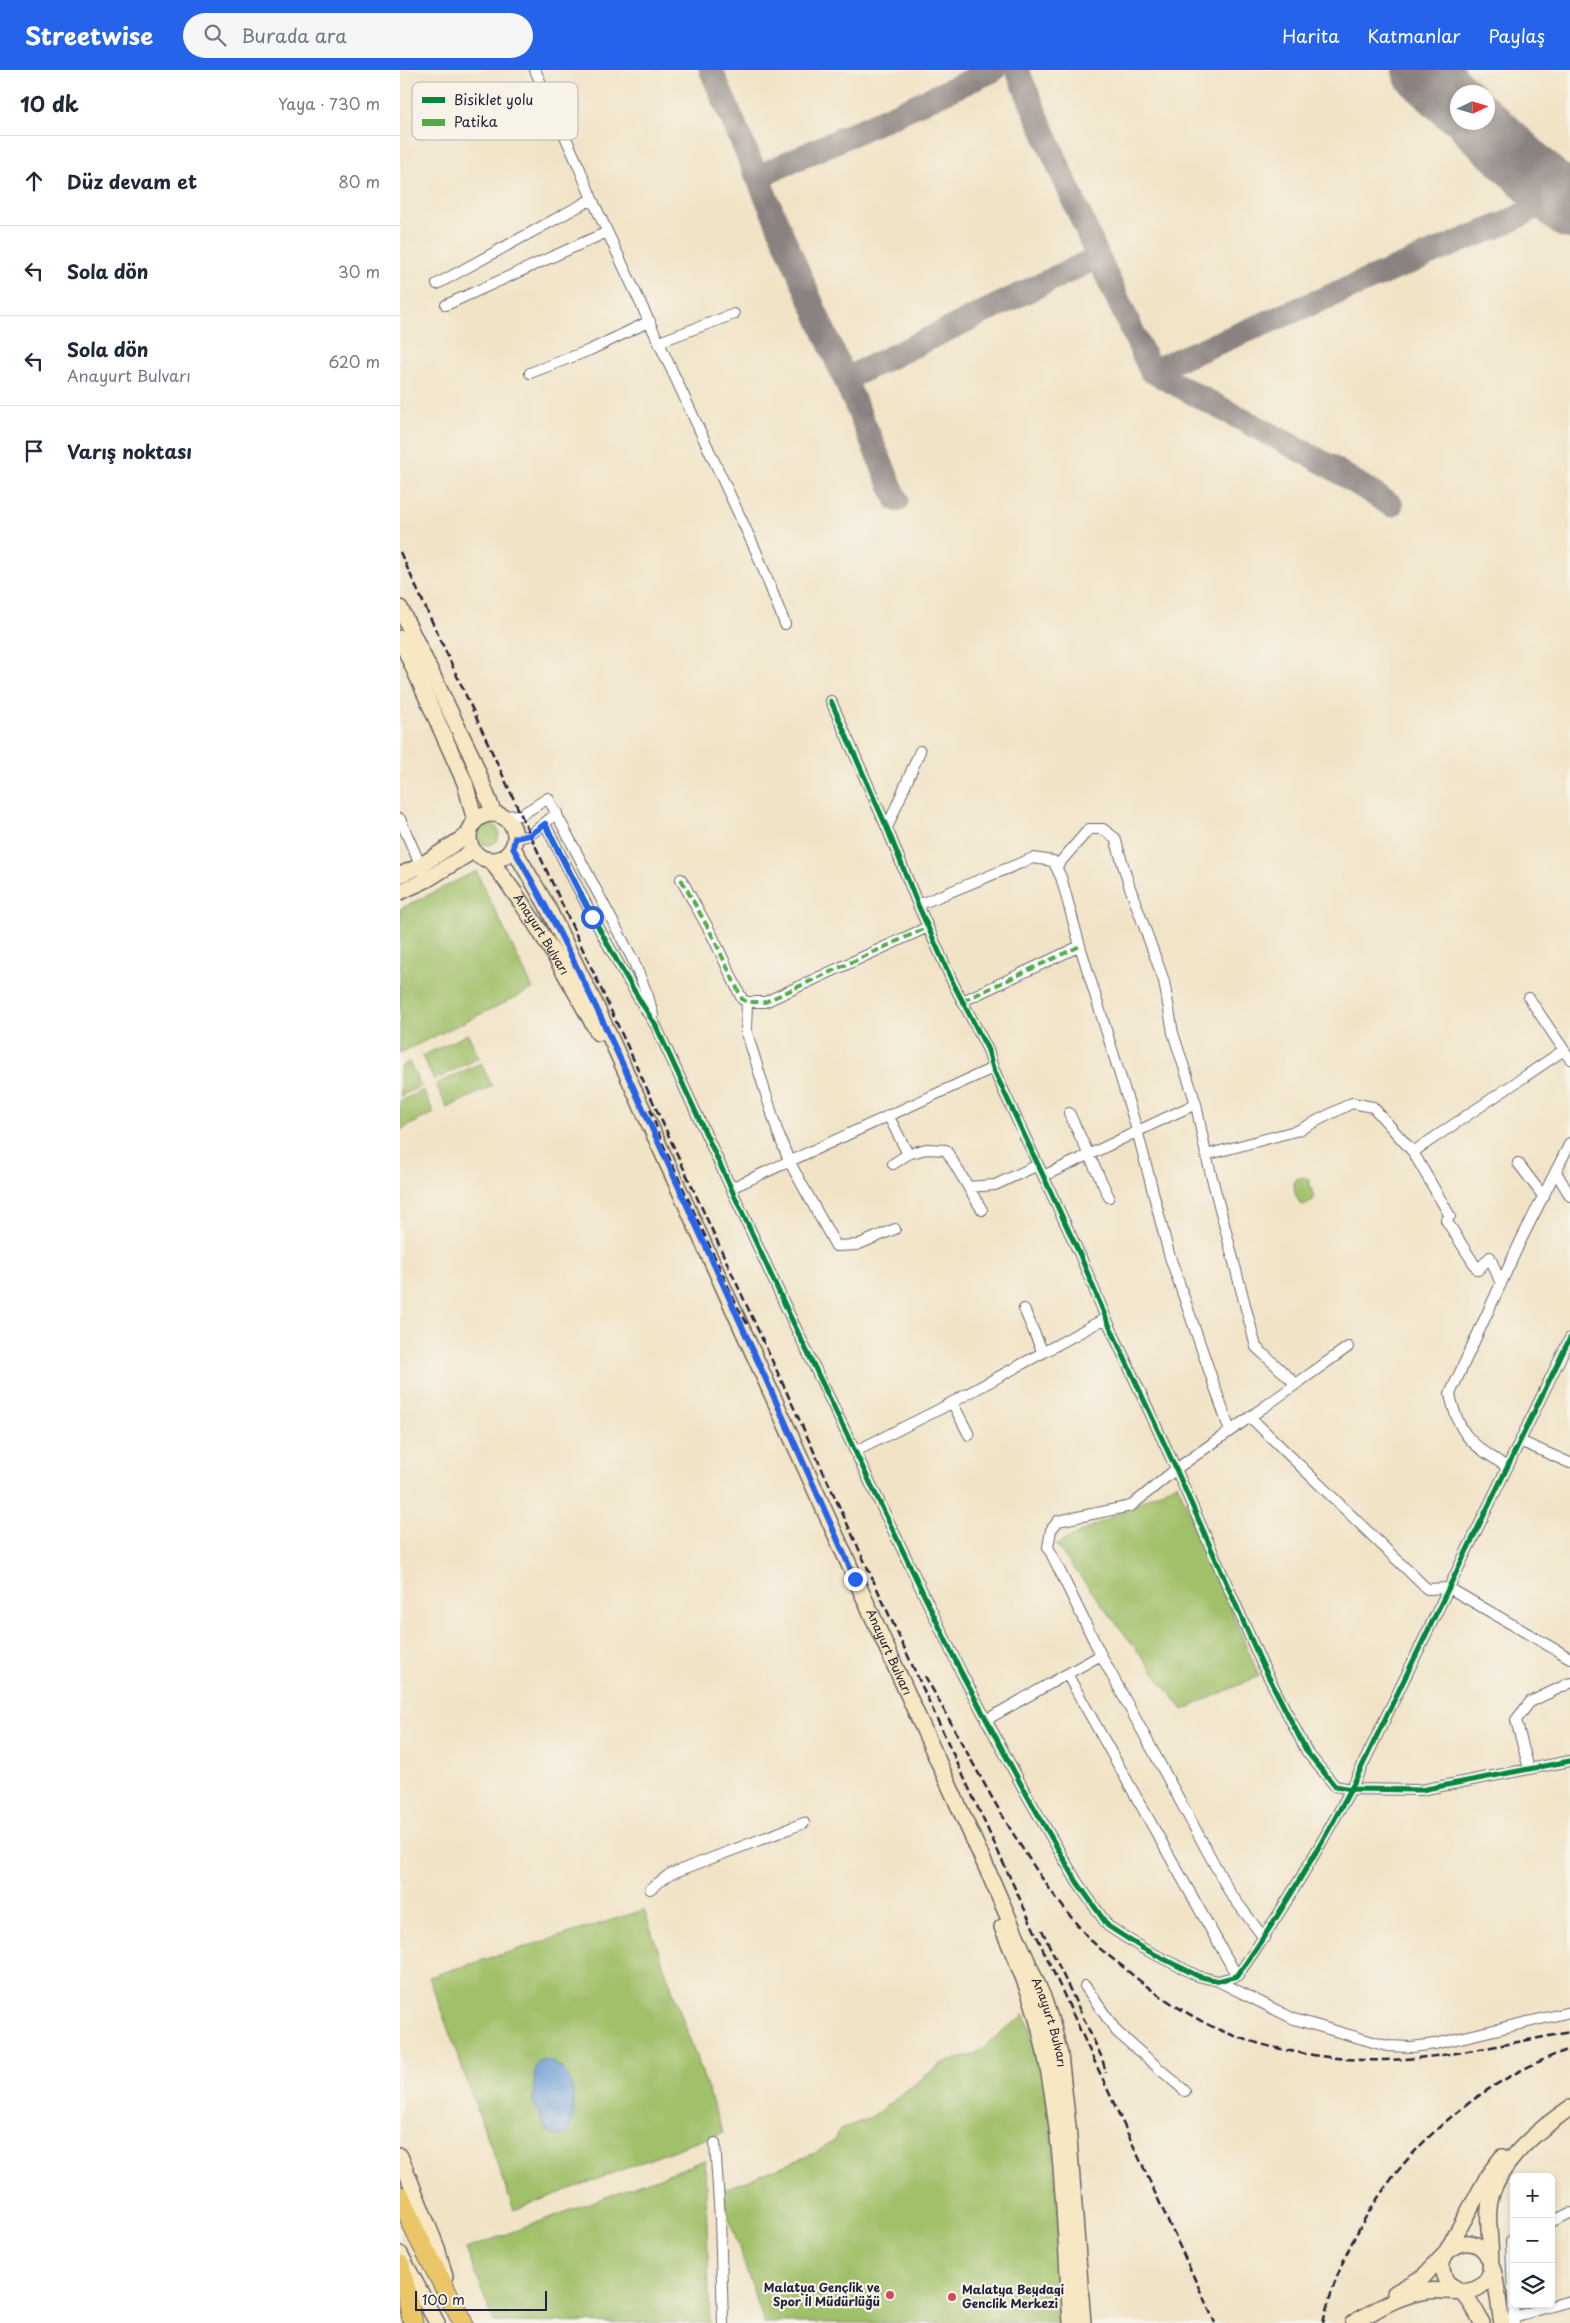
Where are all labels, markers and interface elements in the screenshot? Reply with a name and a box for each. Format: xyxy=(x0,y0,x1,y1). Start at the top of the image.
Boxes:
search box xyxy=(183,13,533,58)
text: Streetwise xyxy=(25,17,153,53)
icon: search xyxy=(201,21,229,49)
text: Burada ara xyxy=(241,21,347,49)
text: Harita xyxy=(1282,22,1339,49)
text: Katmanlar xyxy=(1367,22,1460,49)
text: Paylaş xyxy=(1488,22,1545,49)
legend xyxy=(412,82,578,140)
north arrow xyxy=(1450,85,1495,130)
text: 10 dk xyxy=(20,87,79,119)
text: Bisiklet yolu xyxy=(454,89,533,110)
text: Yaya · 730 m xyxy=(278,91,380,115)
text: Patika xyxy=(454,111,498,132)
icon: ahead xyxy=(20,167,48,195)
text: Düz devam et xyxy=(67,167,197,195)
text: 80 m xyxy=(338,169,380,193)
icon: left xyxy=(20,257,48,285)
text: Sola dön xyxy=(67,257,148,285)
text: 30 m xyxy=(338,259,380,283)
text: Sola dön xyxy=(67,335,148,363)
icon: left xyxy=(20,347,48,375)
text: 620 m xyxy=(328,349,380,373)
text: Anayurt Bulvarı xyxy=(67,363,191,387)
icon: arrive xyxy=(20,437,48,465)
text: Varış noktası xyxy=(67,437,192,465)
street label: Anayurt Bulvarı xyxy=(510,890,574,978)
route start xyxy=(581,906,604,929)
route end xyxy=(844,1568,867,1591)
street label: Anayurt Bulvarı xyxy=(862,1606,917,1698)
street label: Anayurt Bulvarı xyxy=(1028,1975,1071,2068)
map controls xyxy=(1510,2173,1555,2308)
button: + xyxy=(1510,2173,1555,2218)
button: − xyxy=(1510,2218,1555,2263)
button: layers xyxy=(1510,2263,1555,2308)
place label: Malatya Gençlik ve Spor İl Müdürlüğü xyxy=(764,2278,880,2310)
place label: Malatya Beydagi Genclik Merkezi xyxy=(962,2280,1064,2312)
scale bar xyxy=(415,2288,548,2311)
text: 100 m xyxy=(422,2289,465,2310)
marker: Malatya Gençlik ve Spor İl Müdürlüğü xyxy=(884,2289,896,2301)
marker: Malatya Beydagi Genclik Merkezi xyxy=(946,2291,958,2303)

